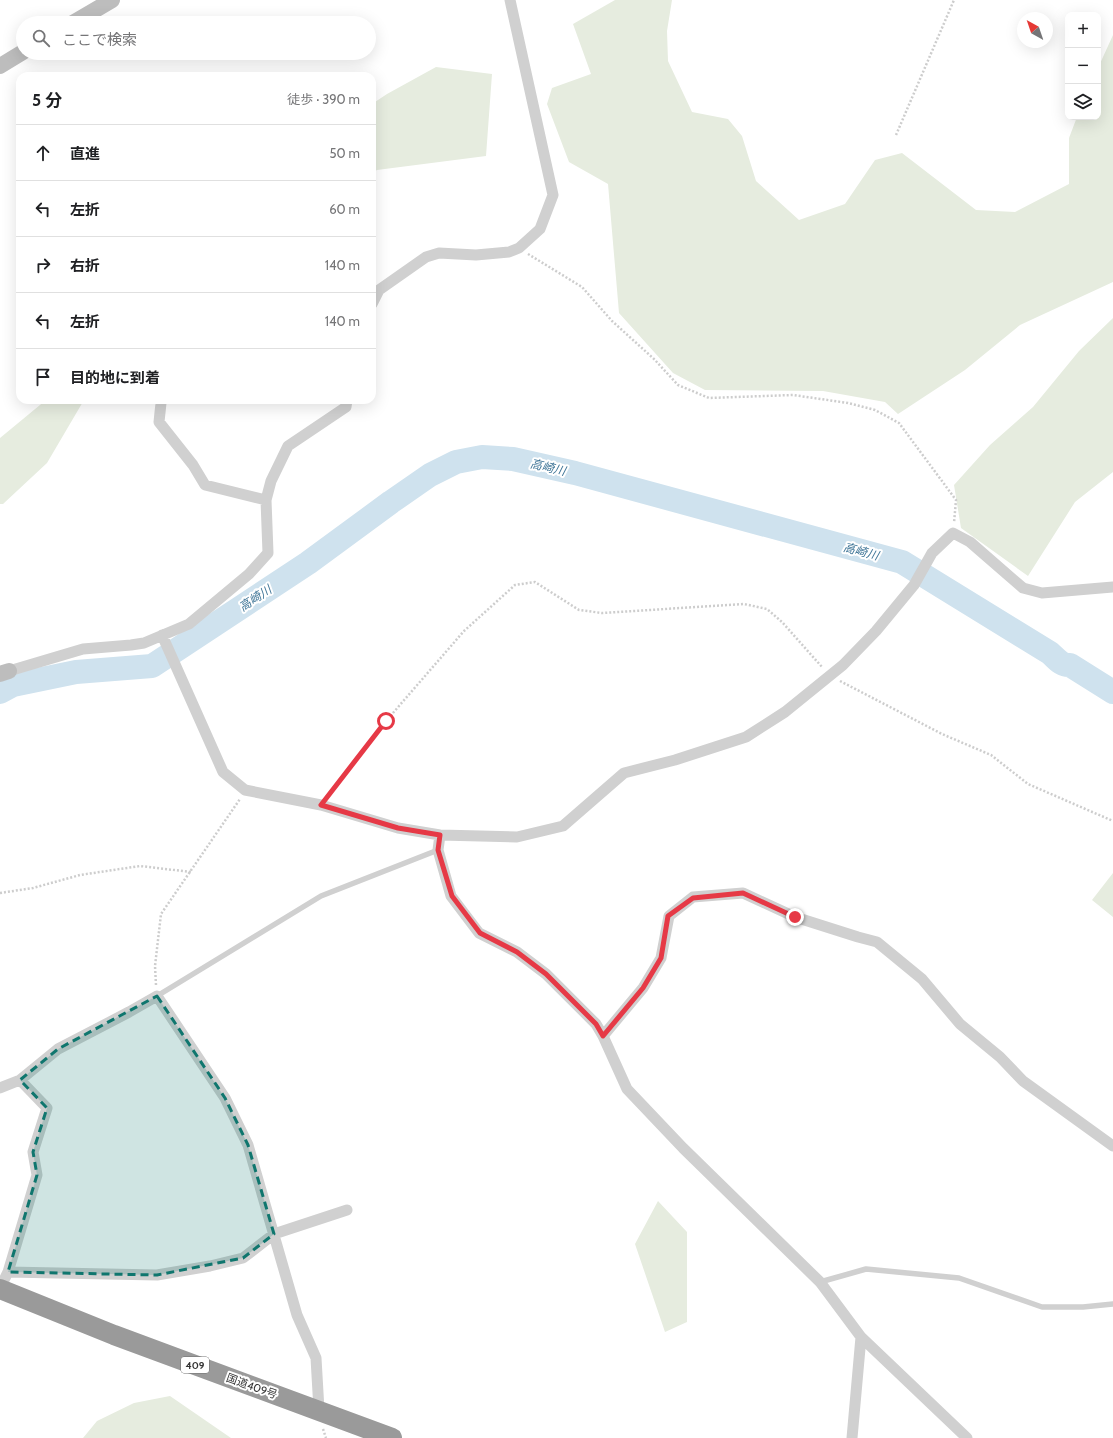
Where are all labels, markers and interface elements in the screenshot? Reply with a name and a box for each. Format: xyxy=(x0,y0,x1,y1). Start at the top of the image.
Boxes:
north arrow xyxy=(1017,12,1053,48)
map controls xyxy=(1065,12,1101,120)
button: + xyxy=(1065,12,1101,48)
search box xyxy=(16,16,376,60)
icon: search xyxy=(30,27,52,49)
text: ここで検索 xyxy=(62,31,137,49)
button: − xyxy=(1065,48,1101,84)
button: layers xyxy=(1065,84,1101,120)
text: 5 分 xyxy=(32,90,62,110)
text: 徒歩 · 390 m xyxy=(287,91,360,107)
icon: ahead xyxy=(32,142,54,164)
text: 直進 xyxy=(70,145,100,163)
text: 50 m xyxy=(330,145,360,161)
icon: left xyxy=(32,198,54,220)
text: 左折 xyxy=(70,201,100,219)
text: 60 m xyxy=(329,201,360,217)
icon: right xyxy=(32,254,54,276)
text: 右折 xyxy=(70,257,100,275)
text: 140 m xyxy=(325,257,360,273)
icon: left xyxy=(32,310,54,332)
text: 左折 xyxy=(70,313,100,331)
text: 140 m xyxy=(325,313,360,329)
icon: arrive xyxy=(32,366,54,388)
text: 目的地に到着 xyxy=(70,369,160,387)
water label: 高崎川 xyxy=(529,456,569,479)
water label: 高崎川 xyxy=(842,539,882,563)
water label: 高崎川 xyxy=(236,581,276,614)
route start xyxy=(377,712,395,730)
route end xyxy=(786,908,804,926)
road number: 409 xyxy=(181,1357,209,1373)
street label: 国道409号 xyxy=(225,1370,279,1402)

